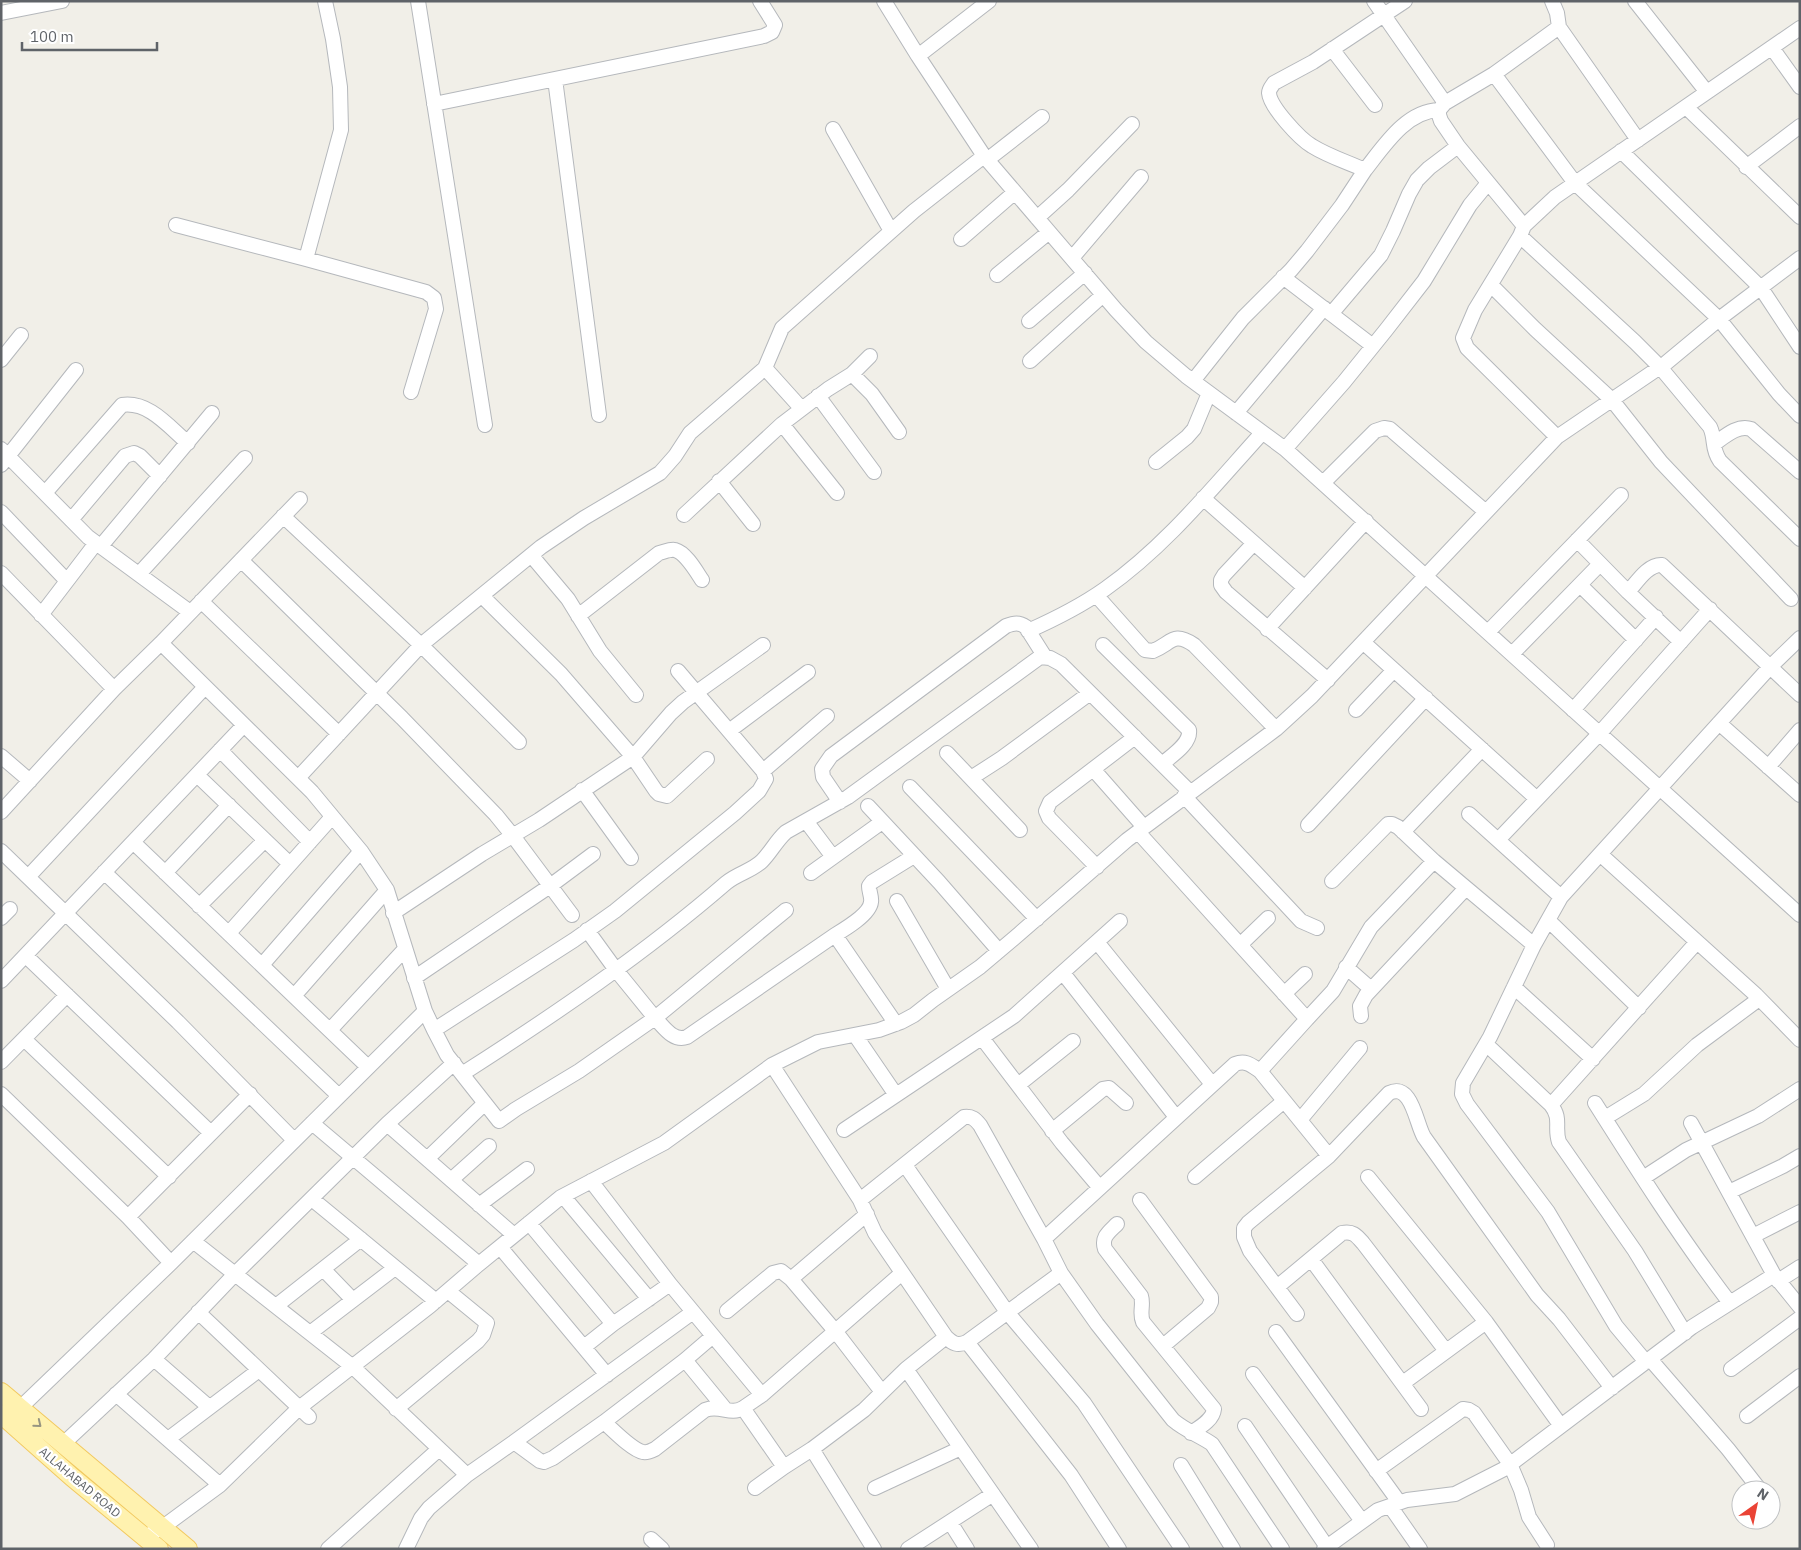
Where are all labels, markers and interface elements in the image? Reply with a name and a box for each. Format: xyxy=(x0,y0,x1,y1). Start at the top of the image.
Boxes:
scale bar xyxy=(22,20,158,52)
text: 100 m xyxy=(30,27,74,46)
one-way arrow xyxy=(33,1418,42,1427)
street label: ALLAHABAD ROAD xyxy=(36,1444,124,1520)
north arrow xyxy=(1731,1480,1781,1530)
text: N xyxy=(1754,1484,1772,1504)

